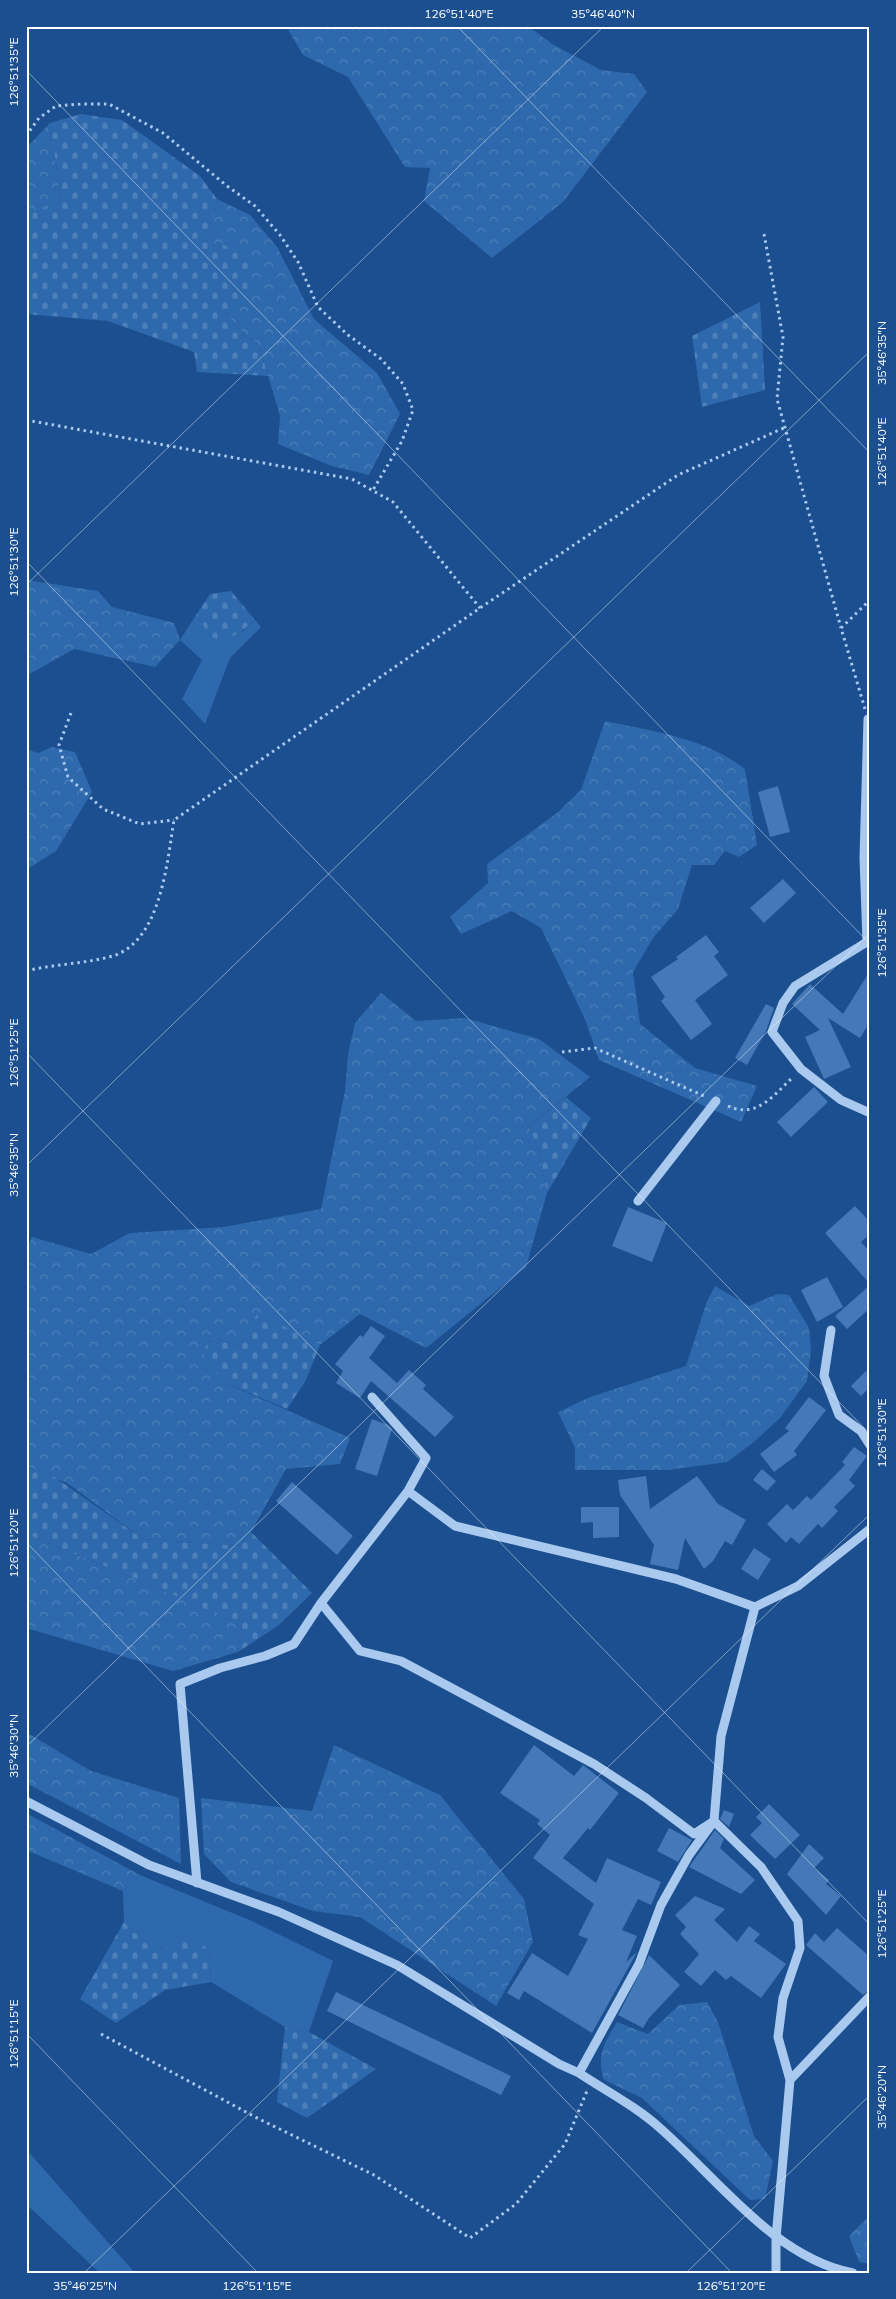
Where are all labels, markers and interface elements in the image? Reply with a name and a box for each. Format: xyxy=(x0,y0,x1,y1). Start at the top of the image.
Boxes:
text: 126°51'40"E xyxy=(424,6,494,21)
text: 35°46'40"N xyxy=(571,6,635,21)
text: 126°51'35"E xyxy=(6,37,21,107)
text: 35°46'35"N xyxy=(874,321,889,385)
text: 126°51'40"E xyxy=(874,417,889,487)
text: 126°51'30"E xyxy=(6,527,21,597)
text: 126°51'35"E xyxy=(874,908,889,978)
text: 126°51'25"E xyxy=(6,1018,21,1088)
text: 35°46'35"N xyxy=(6,1133,21,1197)
text: 126°51'30"E xyxy=(874,1398,889,1468)
text: 126°51'20"E xyxy=(6,1508,21,1578)
text: 35°46'30"N xyxy=(6,1714,21,1778)
text: 126°51'25"E xyxy=(874,1889,889,1959)
text: 126°51'15"E xyxy=(6,1999,21,2069)
text: 35°46'20"N xyxy=(874,2065,889,2129)
text: 35°46'25"N xyxy=(53,2278,117,2293)
text: 126°51'15"E xyxy=(222,2278,292,2293)
text: 126°51'20"E xyxy=(696,2278,766,2293)

